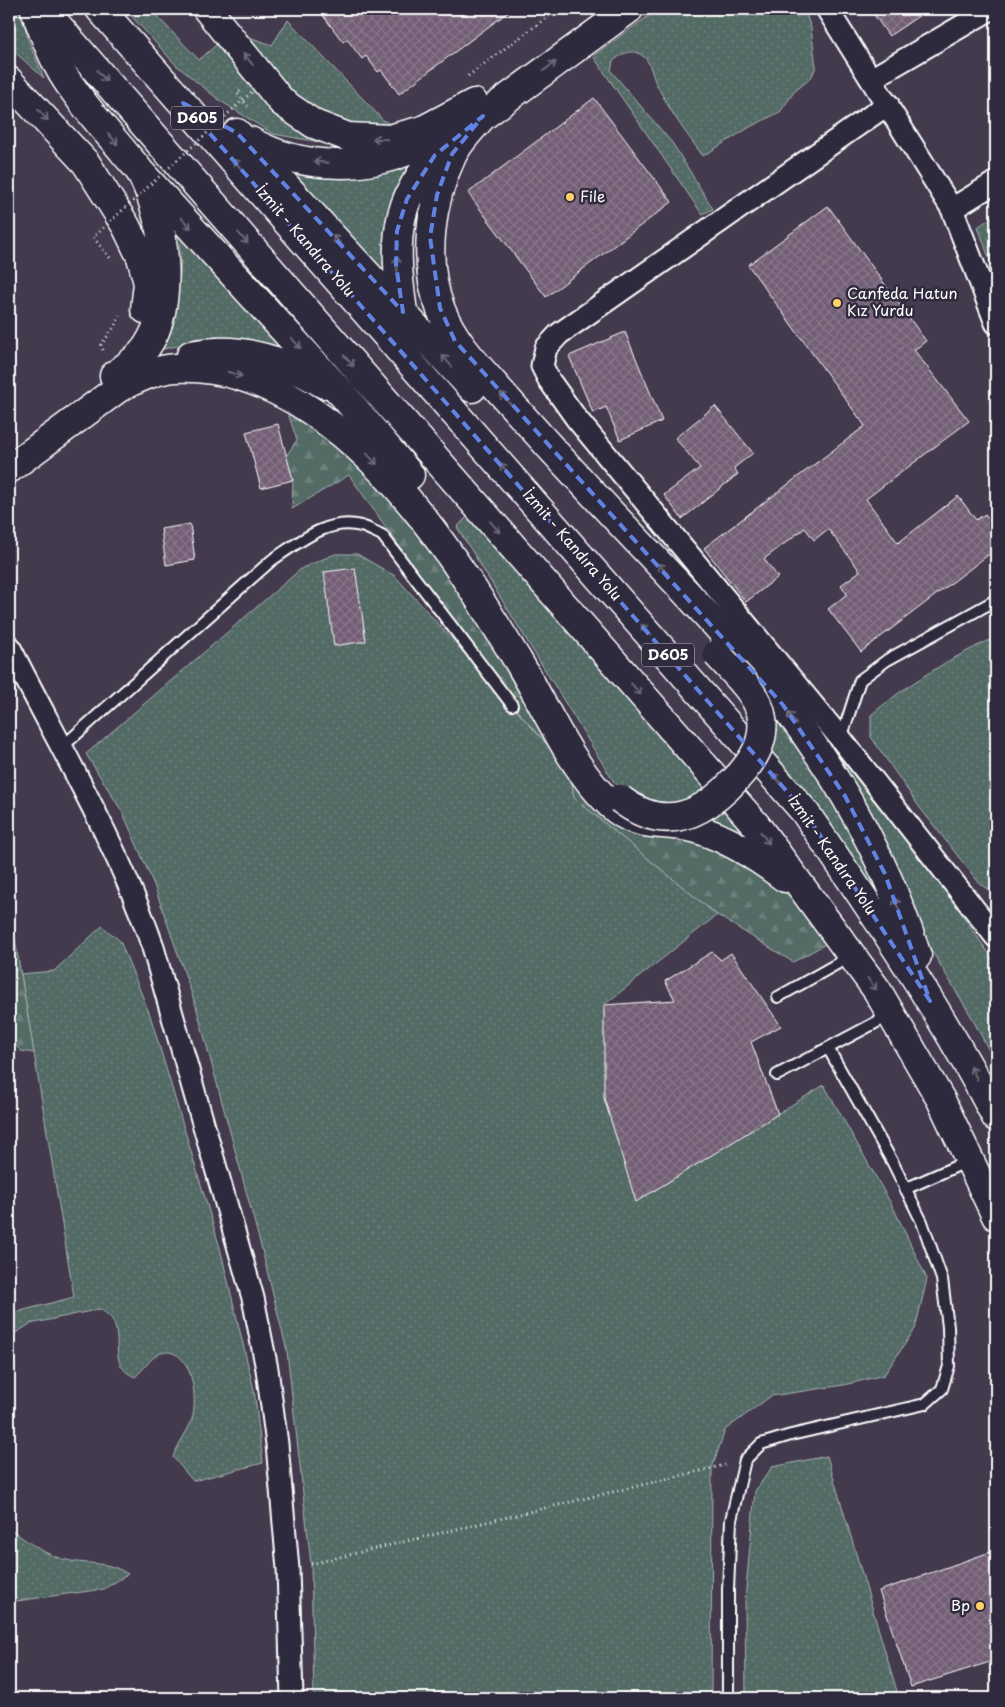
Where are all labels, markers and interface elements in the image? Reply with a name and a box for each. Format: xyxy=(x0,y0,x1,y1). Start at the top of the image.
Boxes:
one-way arrow xyxy=(242,53,253,66)
one-way arrow xyxy=(543,61,557,71)
one-way arrow xyxy=(96,69,108,82)
road number: D605 xyxy=(171,106,223,130)
one-way arrow xyxy=(37,109,49,122)
one-way arrow xyxy=(108,133,119,146)
one-way arrow xyxy=(373,134,389,143)
one-way arrow xyxy=(313,157,329,167)
one-way arrow xyxy=(233,159,244,172)
street label: İzmit - Kandıra Yolu xyxy=(251,179,361,301)
place label: File xyxy=(580,184,605,207)
marker: File xyxy=(564,191,576,203)
one-way arrow xyxy=(180,217,192,230)
one-way arrow xyxy=(237,231,248,244)
one-way arrow xyxy=(332,234,344,247)
one-way arrow xyxy=(392,256,402,272)
place label: Canfeda Hatun Kız Yurdu xyxy=(847,281,958,321)
marker: Canfeda Hatun Kız Yurdu xyxy=(831,297,843,309)
one-way arrow xyxy=(290,337,301,350)
one-way arrow xyxy=(344,354,355,367)
one-way arrow xyxy=(441,354,453,367)
one-way arrow xyxy=(227,370,243,380)
one-way arrow xyxy=(500,391,511,404)
one-way arrow xyxy=(366,453,378,465)
one-way arrow xyxy=(499,462,510,475)
street label: İzmit - Kandıra Yolu xyxy=(518,483,628,605)
one-way arrow xyxy=(489,520,500,533)
one-way arrow xyxy=(657,563,669,576)
one-way arrow xyxy=(641,624,652,637)
road number: D605 xyxy=(642,644,694,666)
one-way arrow xyxy=(631,682,642,695)
one-way arrow xyxy=(787,711,797,725)
one-way arrow xyxy=(771,772,782,785)
street label: İzmit - Kandıra Yolu xyxy=(783,789,883,919)
one-way arrow xyxy=(760,831,770,845)
one-way arrow xyxy=(892,898,901,913)
one-way arrow xyxy=(866,977,877,990)
one-way arrow xyxy=(969,1066,979,1081)
place label: Bp xyxy=(951,1593,970,1616)
marker: Bp xyxy=(974,1600,986,1612)

